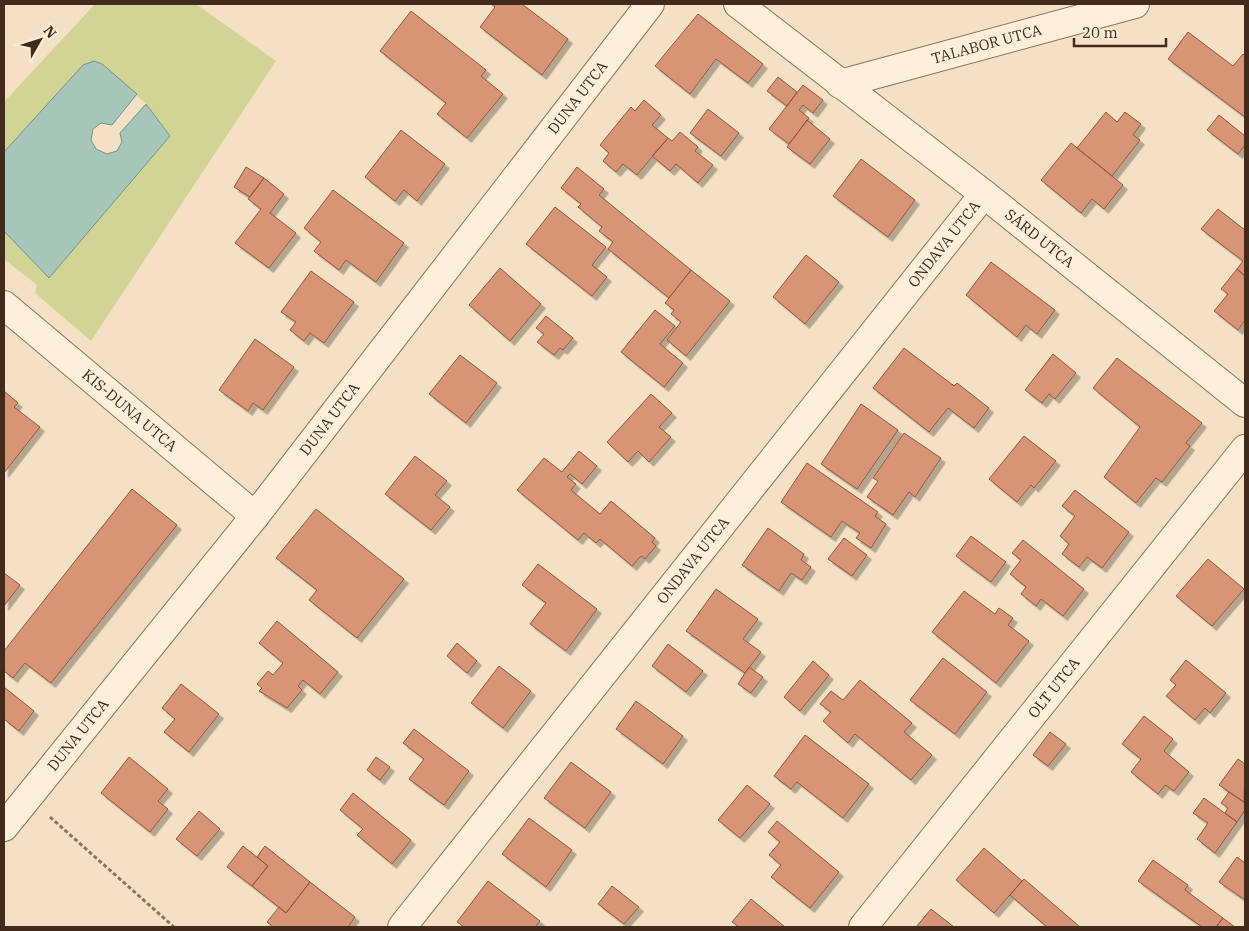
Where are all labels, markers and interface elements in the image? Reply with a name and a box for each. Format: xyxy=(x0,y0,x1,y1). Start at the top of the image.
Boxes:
north arrow xyxy=(15,15,65,65)
scale bar xyxy=(1074,15,1166,47)
street label: TALABOR UTCA xyxy=(929,20,1045,68)
text: N xyxy=(40,22,61,42)
text: 20 m xyxy=(1082,23,1118,42)
street label: DUNA UTCA xyxy=(543,56,612,138)
street label: ONDAVA UTCA xyxy=(904,196,985,291)
street label: SÁRD UTCA xyxy=(1001,205,1079,272)
street label: KIS-DUNA UTCA xyxy=(79,365,182,456)
street label: DUNA UTCA xyxy=(295,378,364,459)
street label: ONDAVA UTCA xyxy=(652,512,733,607)
street label: OLT UTCA xyxy=(1024,653,1084,722)
street label: DUNA UTCA xyxy=(43,694,113,775)

